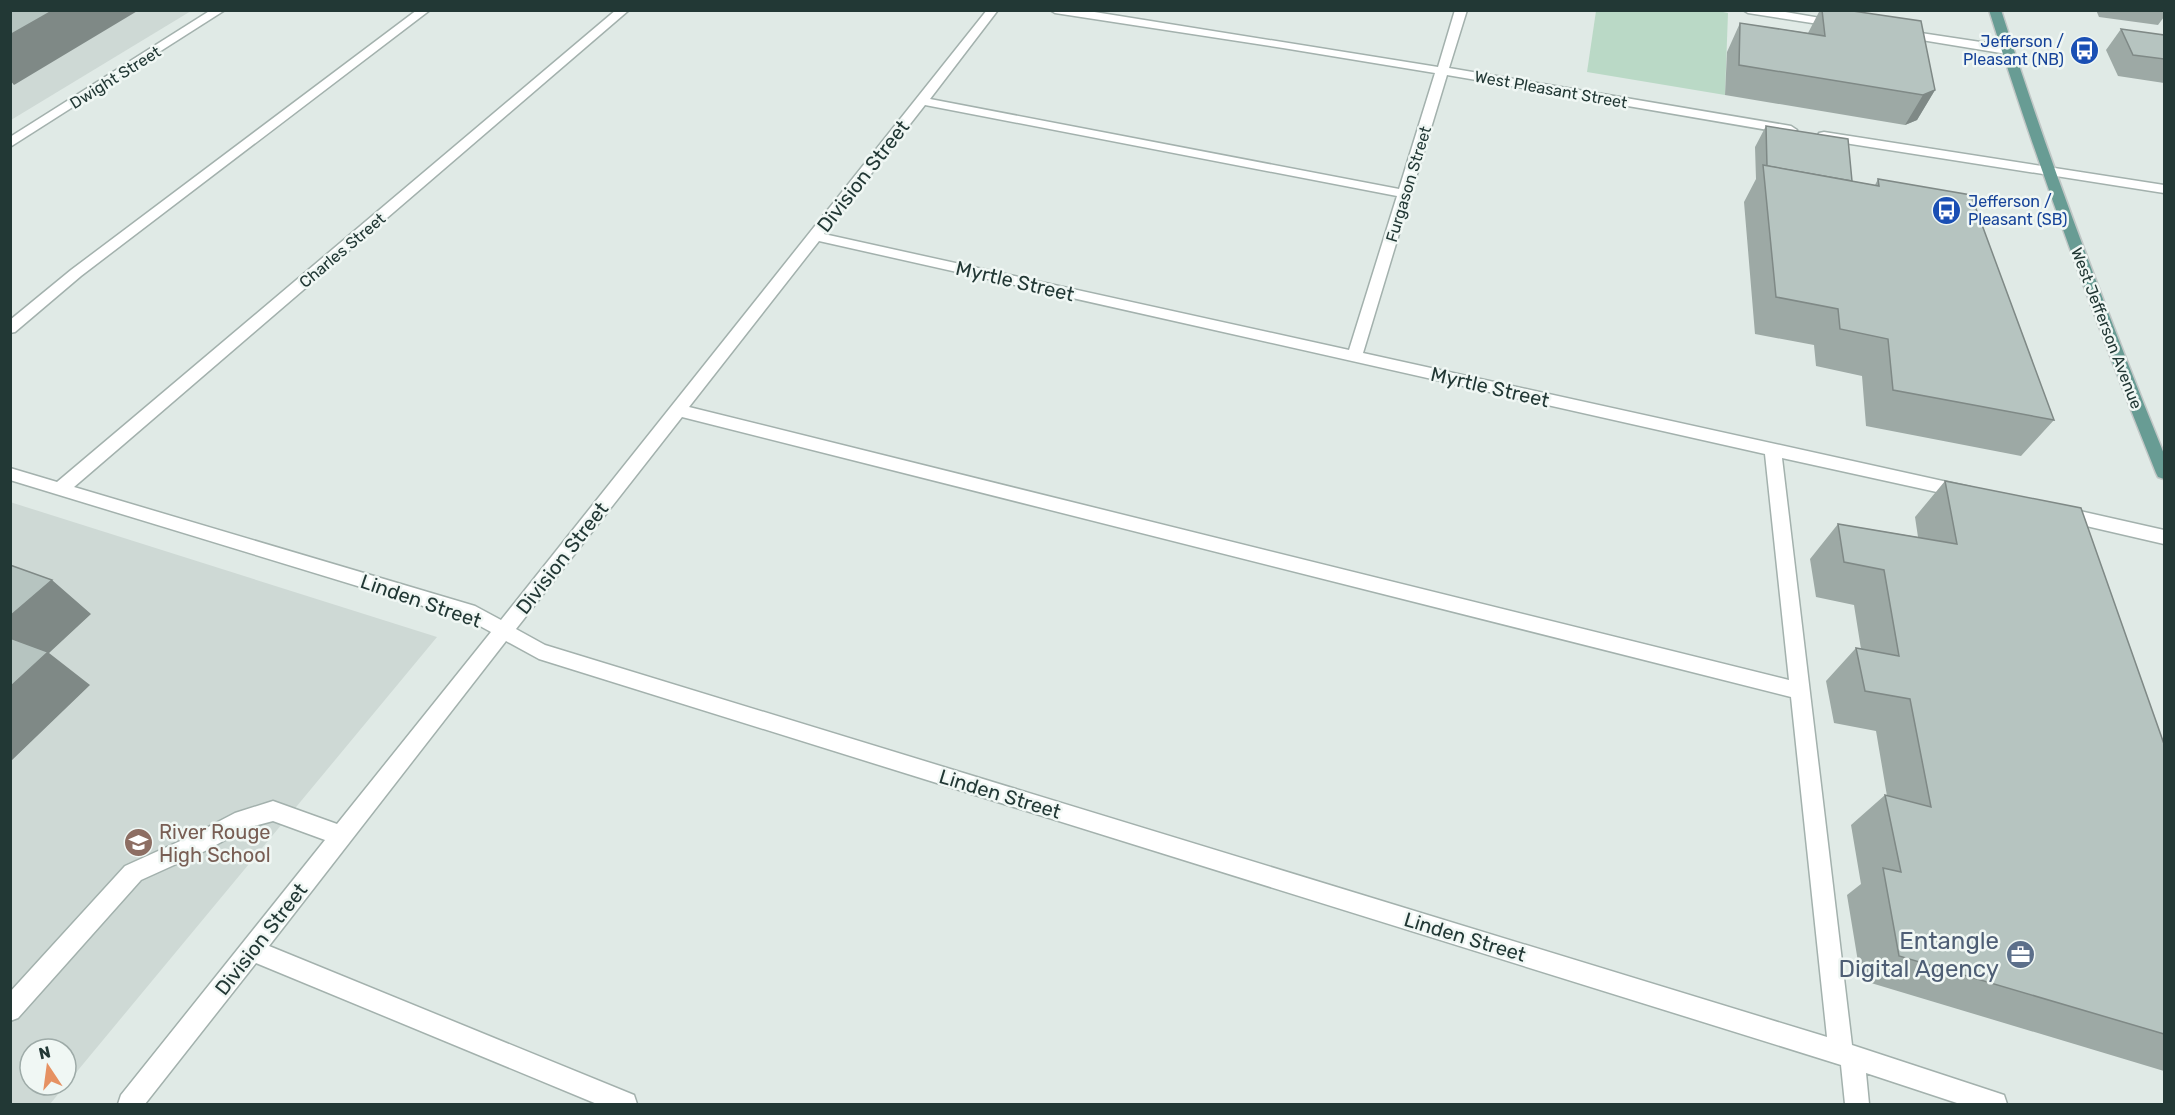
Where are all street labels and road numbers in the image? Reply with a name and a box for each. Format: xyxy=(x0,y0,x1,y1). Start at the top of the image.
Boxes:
street label: Dwight Street xyxy=(66,42,164,113)
street label: West Pleasant Street xyxy=(1473,67,1629,112)
street label: Division Street xyxy=(812,115,914,237)
street label: Furgason Street xyxy=(1382,124,1435,244)
street label: Charles Street xyxy=(295,209,389,292)
street label: West Jefferson Avenue xyxy=(2067,245,2146,412)
street label: Myrtle Street xyxy=(953,256,1077,306)
street label: Myrtle Street xyxy=(1428,362,1552,412)
street label: Division Street xyxy=(511,497,613,619)
street label: Linden Street xyxy=(357,569,485,633)
street label: Linden Street xyxy=(936,764,1064,824)
street label: Division Street xyxy=(210,878,312,1000)
street label: Linden Street xyxy=(1401,907,1529,967)

